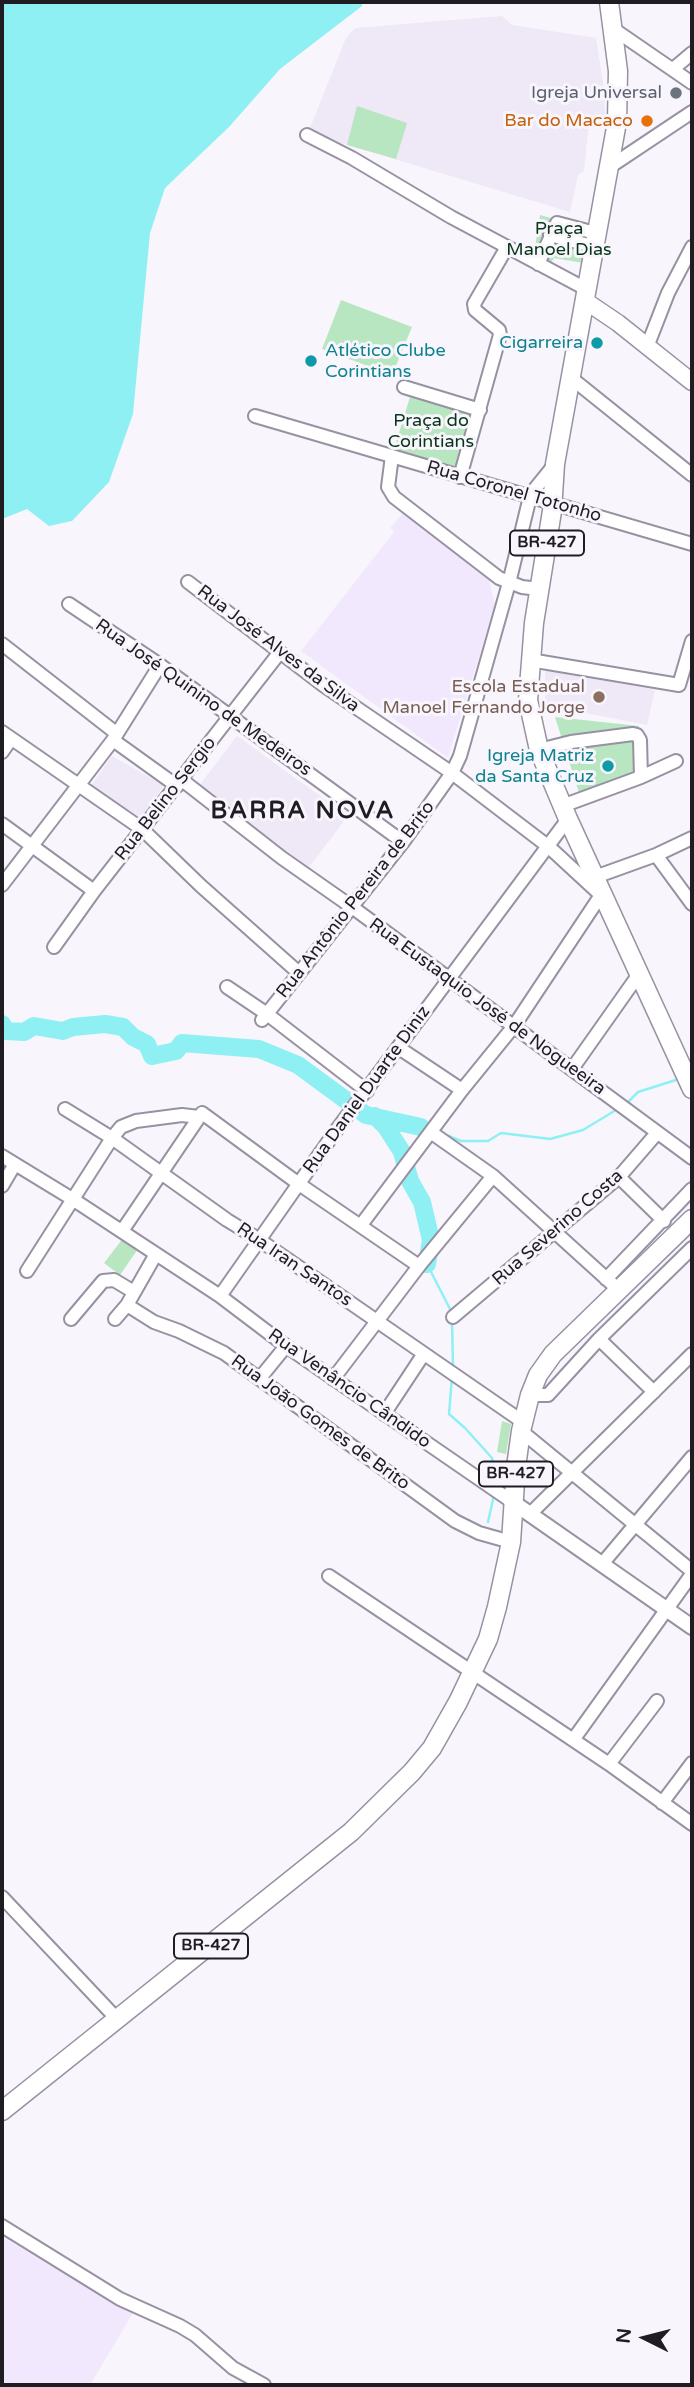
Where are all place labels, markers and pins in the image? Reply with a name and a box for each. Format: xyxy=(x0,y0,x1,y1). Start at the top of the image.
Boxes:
place label: Igreja Universal xyxy=(531,82,662,104)
marker: Igreja Universal xyxy=(668,85,684,101)
place label: Bar do Macaco xyxy=(504,110,633,132)
marker: Bar do Macaco xyxy=(639,113,655,129)
place label: Cigarreira xyxy=(499,332,583,354)
marker: Cigarreira xyxy=(589,335,605,351)
place label: Atlético Clube Corintians xyxy=(325,340,446,382)
marker: Atlético Clube Corintians xyxy=(303,353,319,369)
place label: Escola Estadual Manoel Fernando Jorge xyxy=(382,676,585,718)
marker: Escola Estadual Manoel Fernando Jorge xyxy=(591,689,607,705)
place label: Igreja Matriz da Santa Cruz xyxy=(475,745,594,788)
marker: Igreja Matriz da Santa Cruz xyxy=(600,758,616,774)

